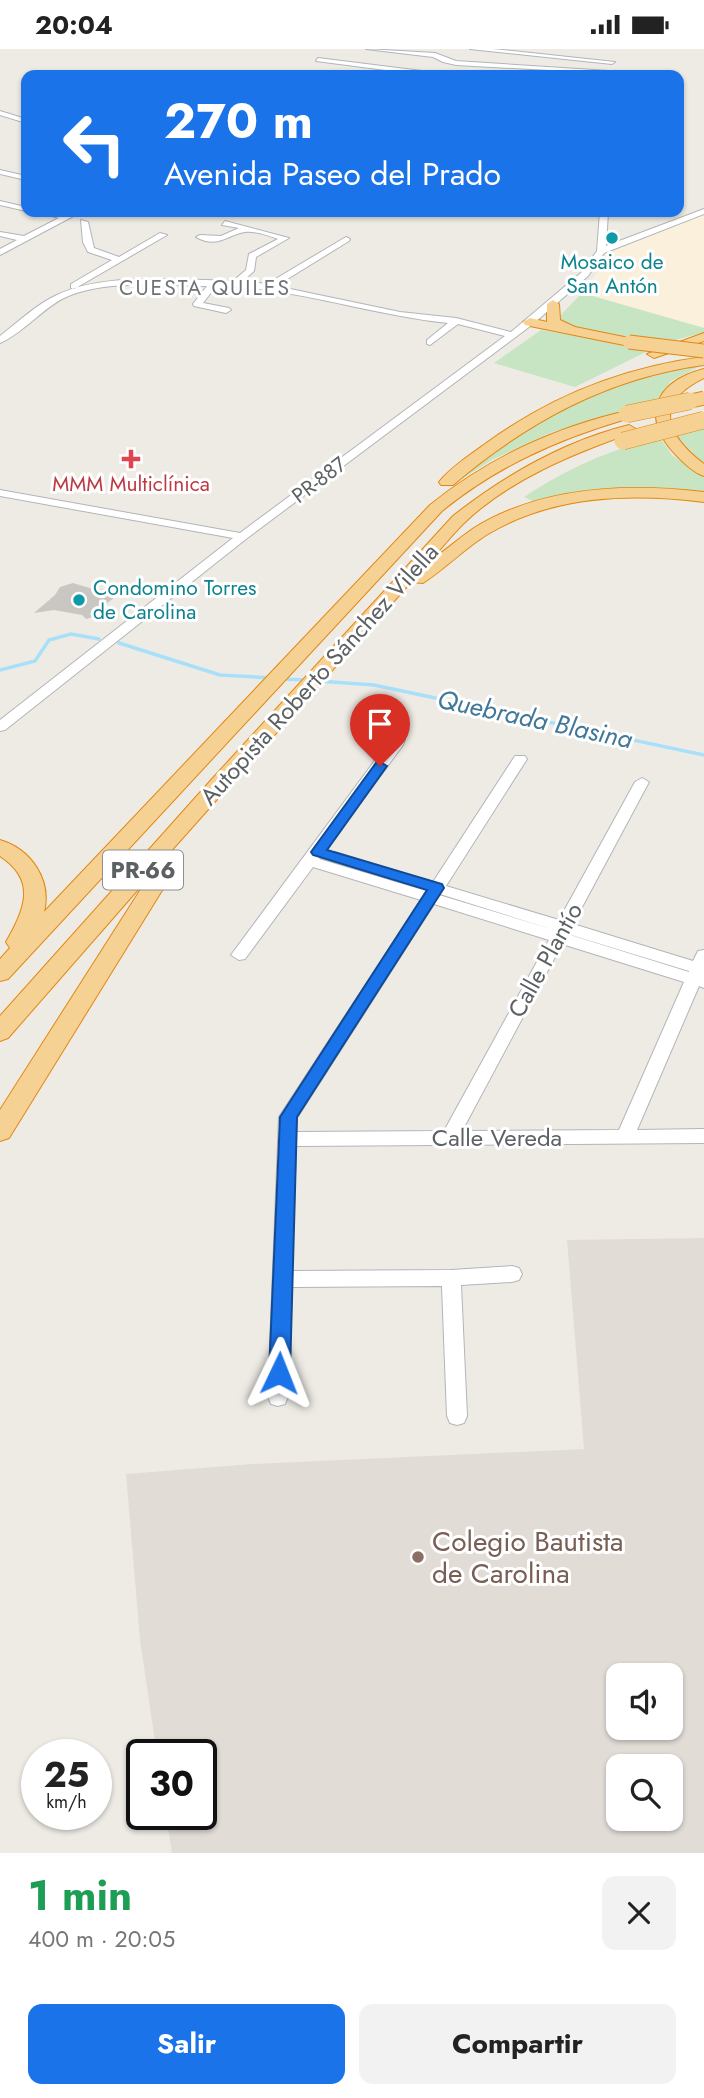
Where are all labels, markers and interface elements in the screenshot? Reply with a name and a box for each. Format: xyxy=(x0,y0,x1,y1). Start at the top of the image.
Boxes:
text: 20:04 xyxy=(35,6,113,44)
text: 270 m xyxy=(164,86,313,156)
icon: left xyxy=(49,98,140,189)
text: Avenida Paseo del Prado xyxy=(164,151,501,197)
marker: Mosaico de San Antón xyxy=(604,230,620,246)
place label: Mosaico de San Antón xyxy=(560,247,664,301)
district label: CUESTA QUILES xyxy=(119,273,291,303)
marker: MMM Multiclínica xyxy=(121,449,141,469)
street label: PR-887 xyxy=(285,450,353,510)
place label: MMM Multiclínica xyxy=(52,469,210,499)
street label: Autopista Roberto Sánchez Vilella xyxy=(192,535,446,813)
place label: Condomino Torres de Carolina xyxy=(93,573,256,627)
marker: Condomino Torres de Carolina xyxy=(71,592,87,608)
water label: Quebrada Blasina xyxy=(434,680,637,758)
pin xyxy=(350,694,410,766)
icon: arrive xyxy=(361,705,399,743)
road number: PR-66 xyxy=(103,851,183,890)
street label: Calle Plantío xyxy=(499,896,591,1024)
street label: Calle Vereda xyxy=(432,1120,562,1155)
position arrow xyxy=(242,1336,316,1410)
place label: Colegio Bautista de Carolina xyxy=(432,1521,624,1594)
marker: Colegio Bautista de Carolina xyxy=(410,1549,426,1565)
map controls xyxy=(606,1663,683,1831)
button: sound xyxy=(606,1663,683,1740)
speed limit sign: 30 xyxy=(126,1739,217,1830)
text: 25 xyxy=(44,1750,89,1800)
button: search xyxy=(606,1754,683,1831)
text: km/h xyxy=(46,1789,87,1815)
text: 1 min xyxy=(28,1865,132,1926)
button: close xyxy=(602,1876,676,1950)
text: 400 m · 20:05 xyxy=(28,1922,175,1956)
button: Salir xyxy=(28,2004,345,2084)
button: Compartir xyxy=(359,2004,676,2084)

